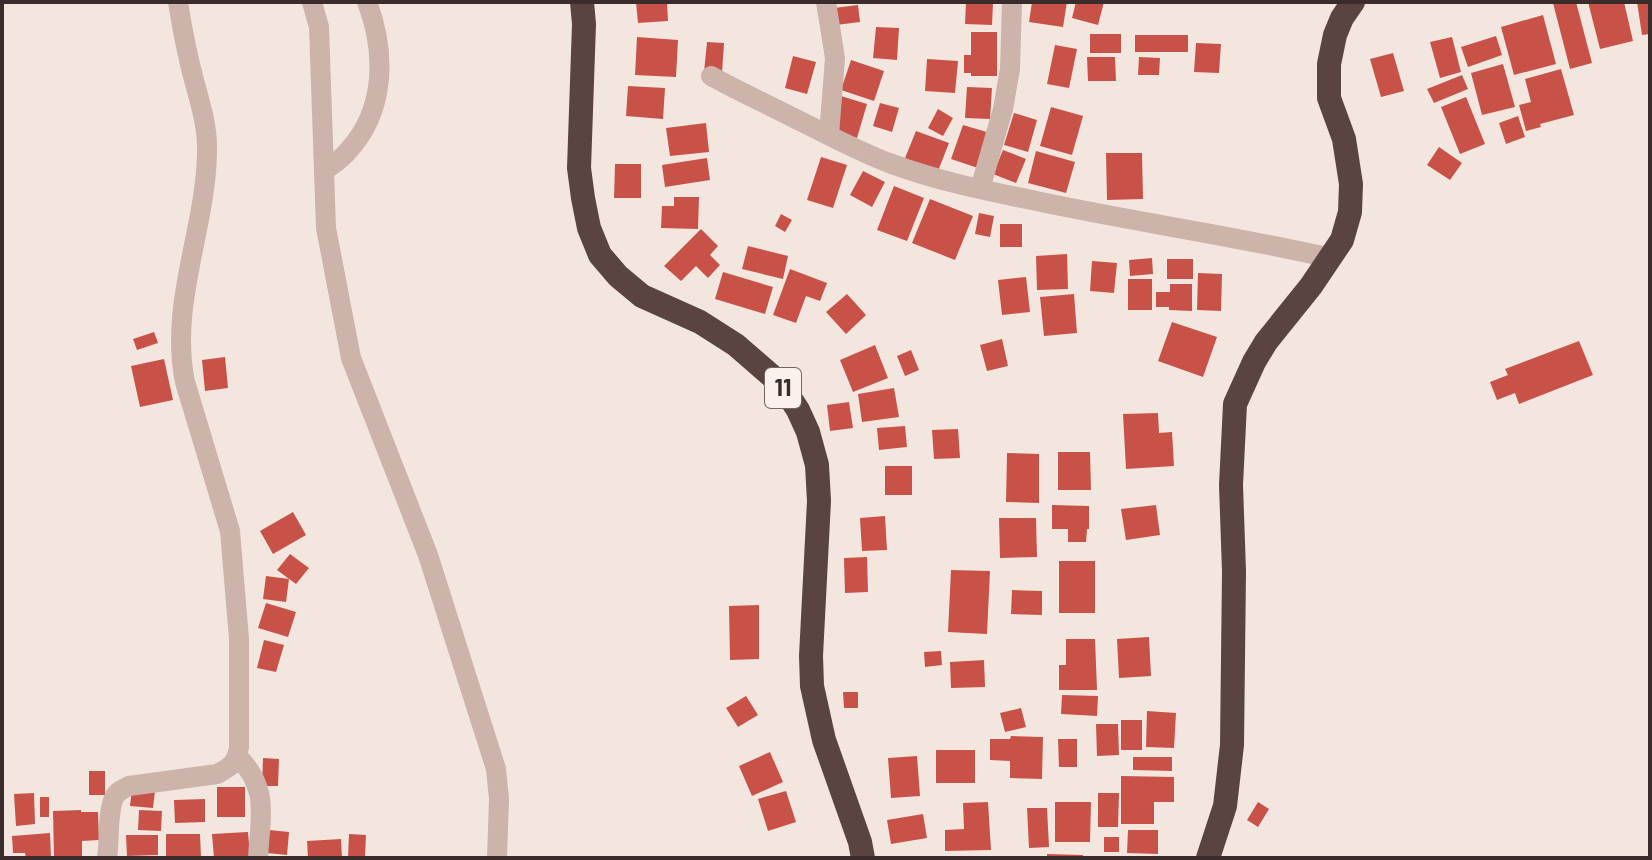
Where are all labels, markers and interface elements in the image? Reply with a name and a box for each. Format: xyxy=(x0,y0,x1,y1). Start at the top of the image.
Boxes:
road number: 11 xyxy=(765,368,801,408)

